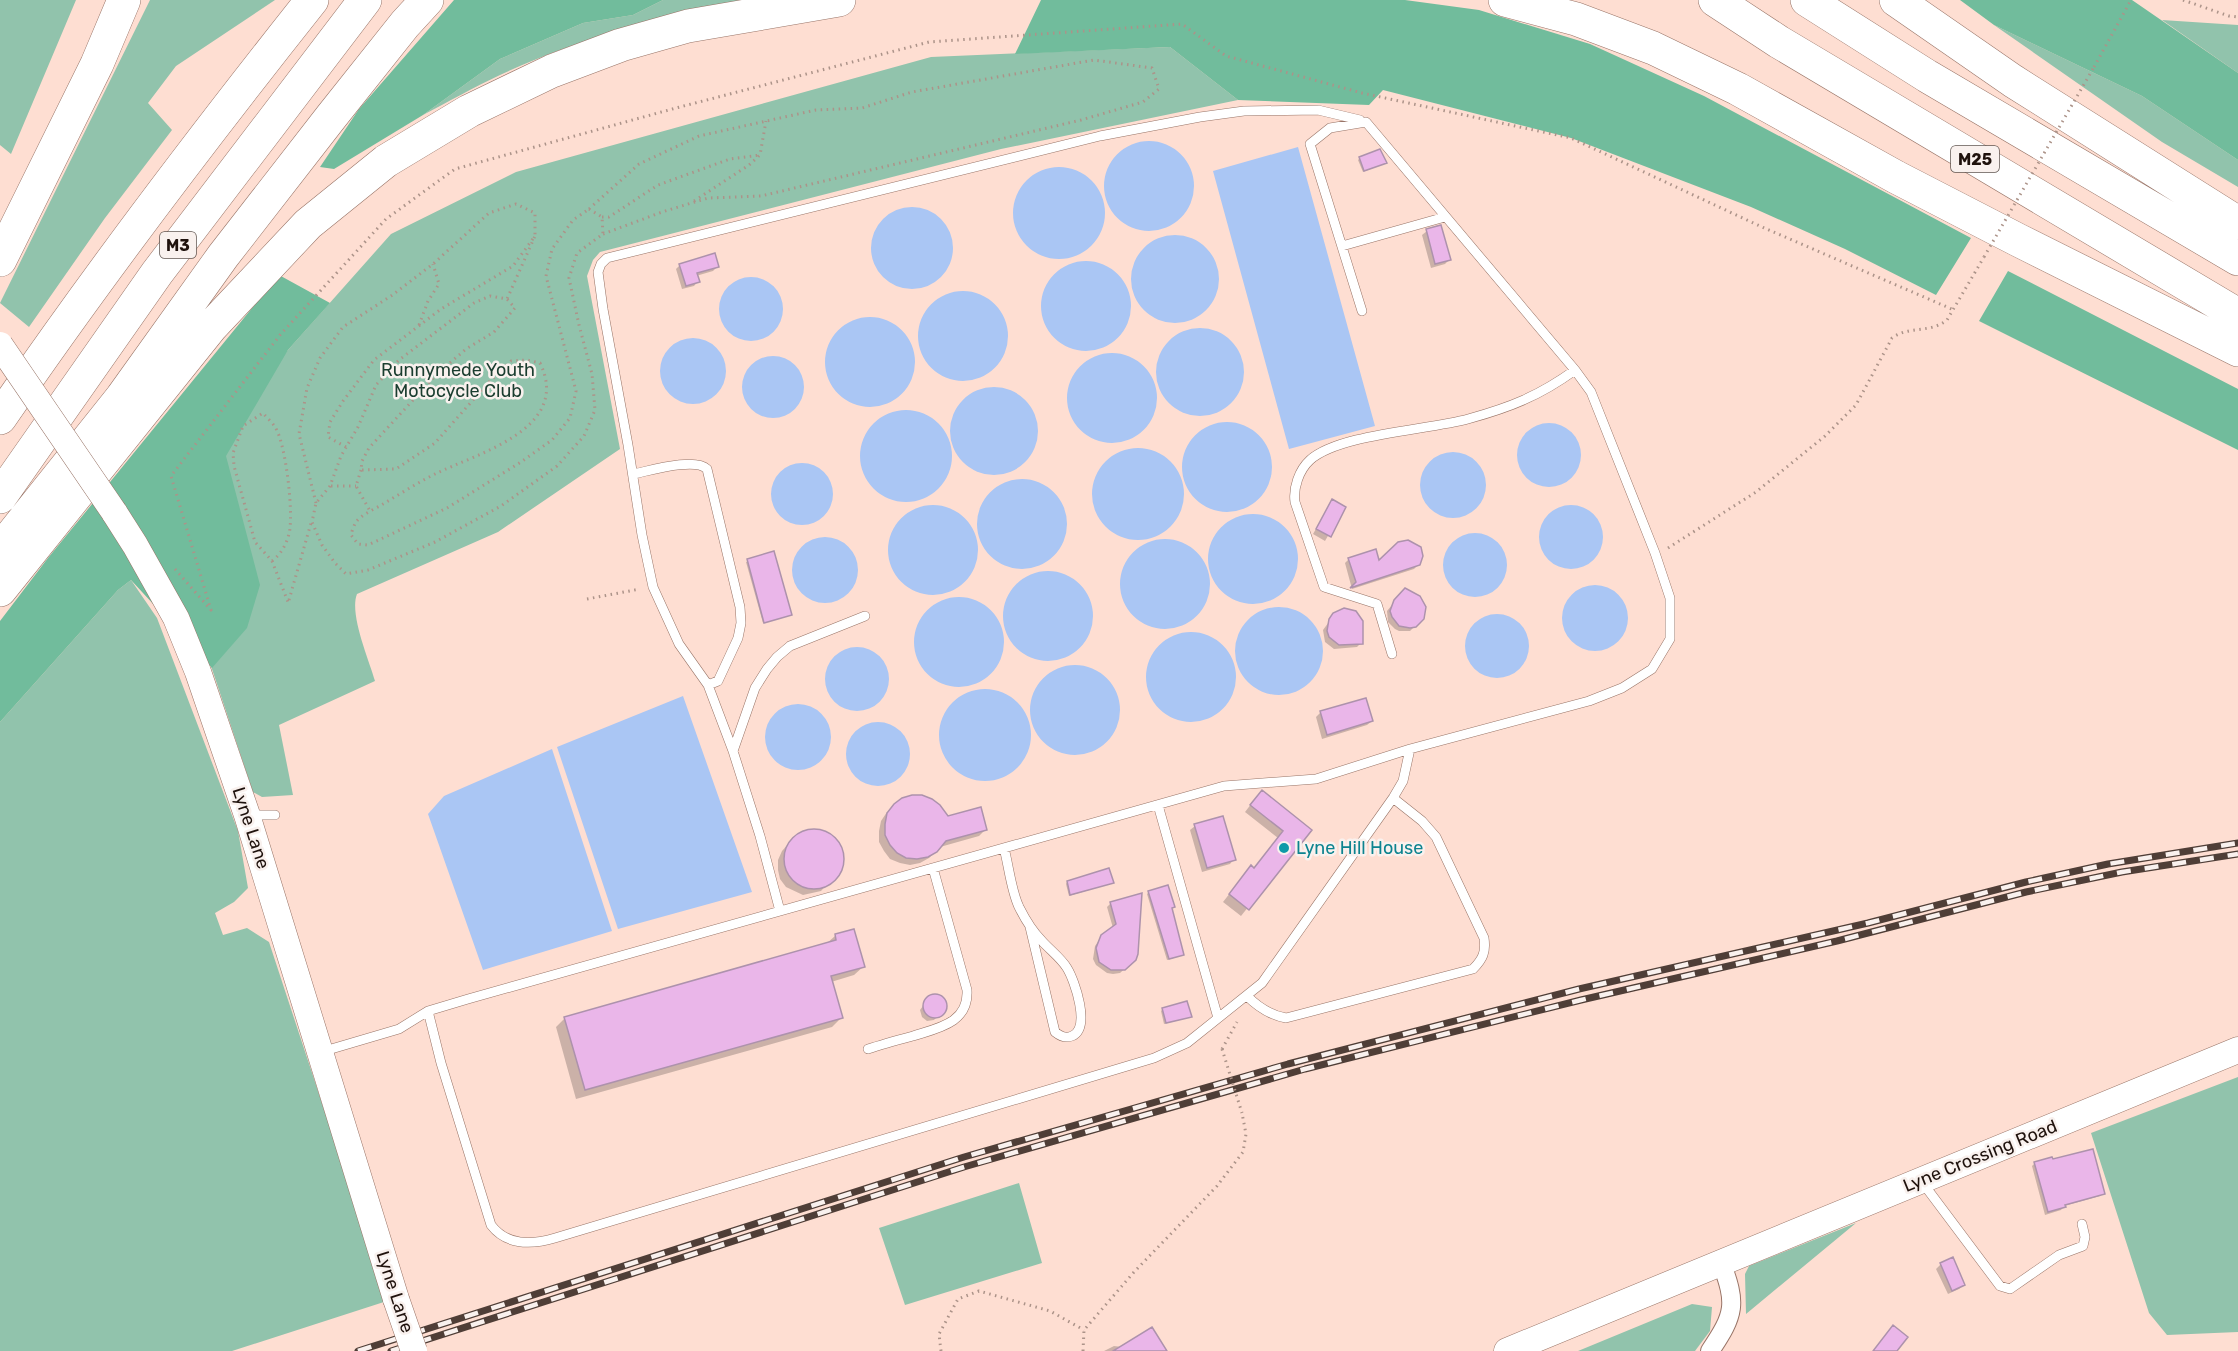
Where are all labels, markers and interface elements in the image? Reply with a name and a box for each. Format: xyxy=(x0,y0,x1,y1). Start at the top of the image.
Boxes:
road number: M25 xyxy=(1951,146,1999,172)
road number: M3 xyxy=(160,232,196,258)
park label: Runnymede Youth Motocycle Club xyxy=(381,359,535,402)
street label: Lyne Lane xyxy=(227,784,275,872)
place label: Lyne Hill House xyxy=(1296,837,1423,859)
marker: Lyne Hill House xyxy=(1277,841,1291,855)
street label: Lyne Crossing Road xyxy=(1900,1115,2060,1197)
street label: Lyne Lane xyxy=(371,1248,419,1336)

